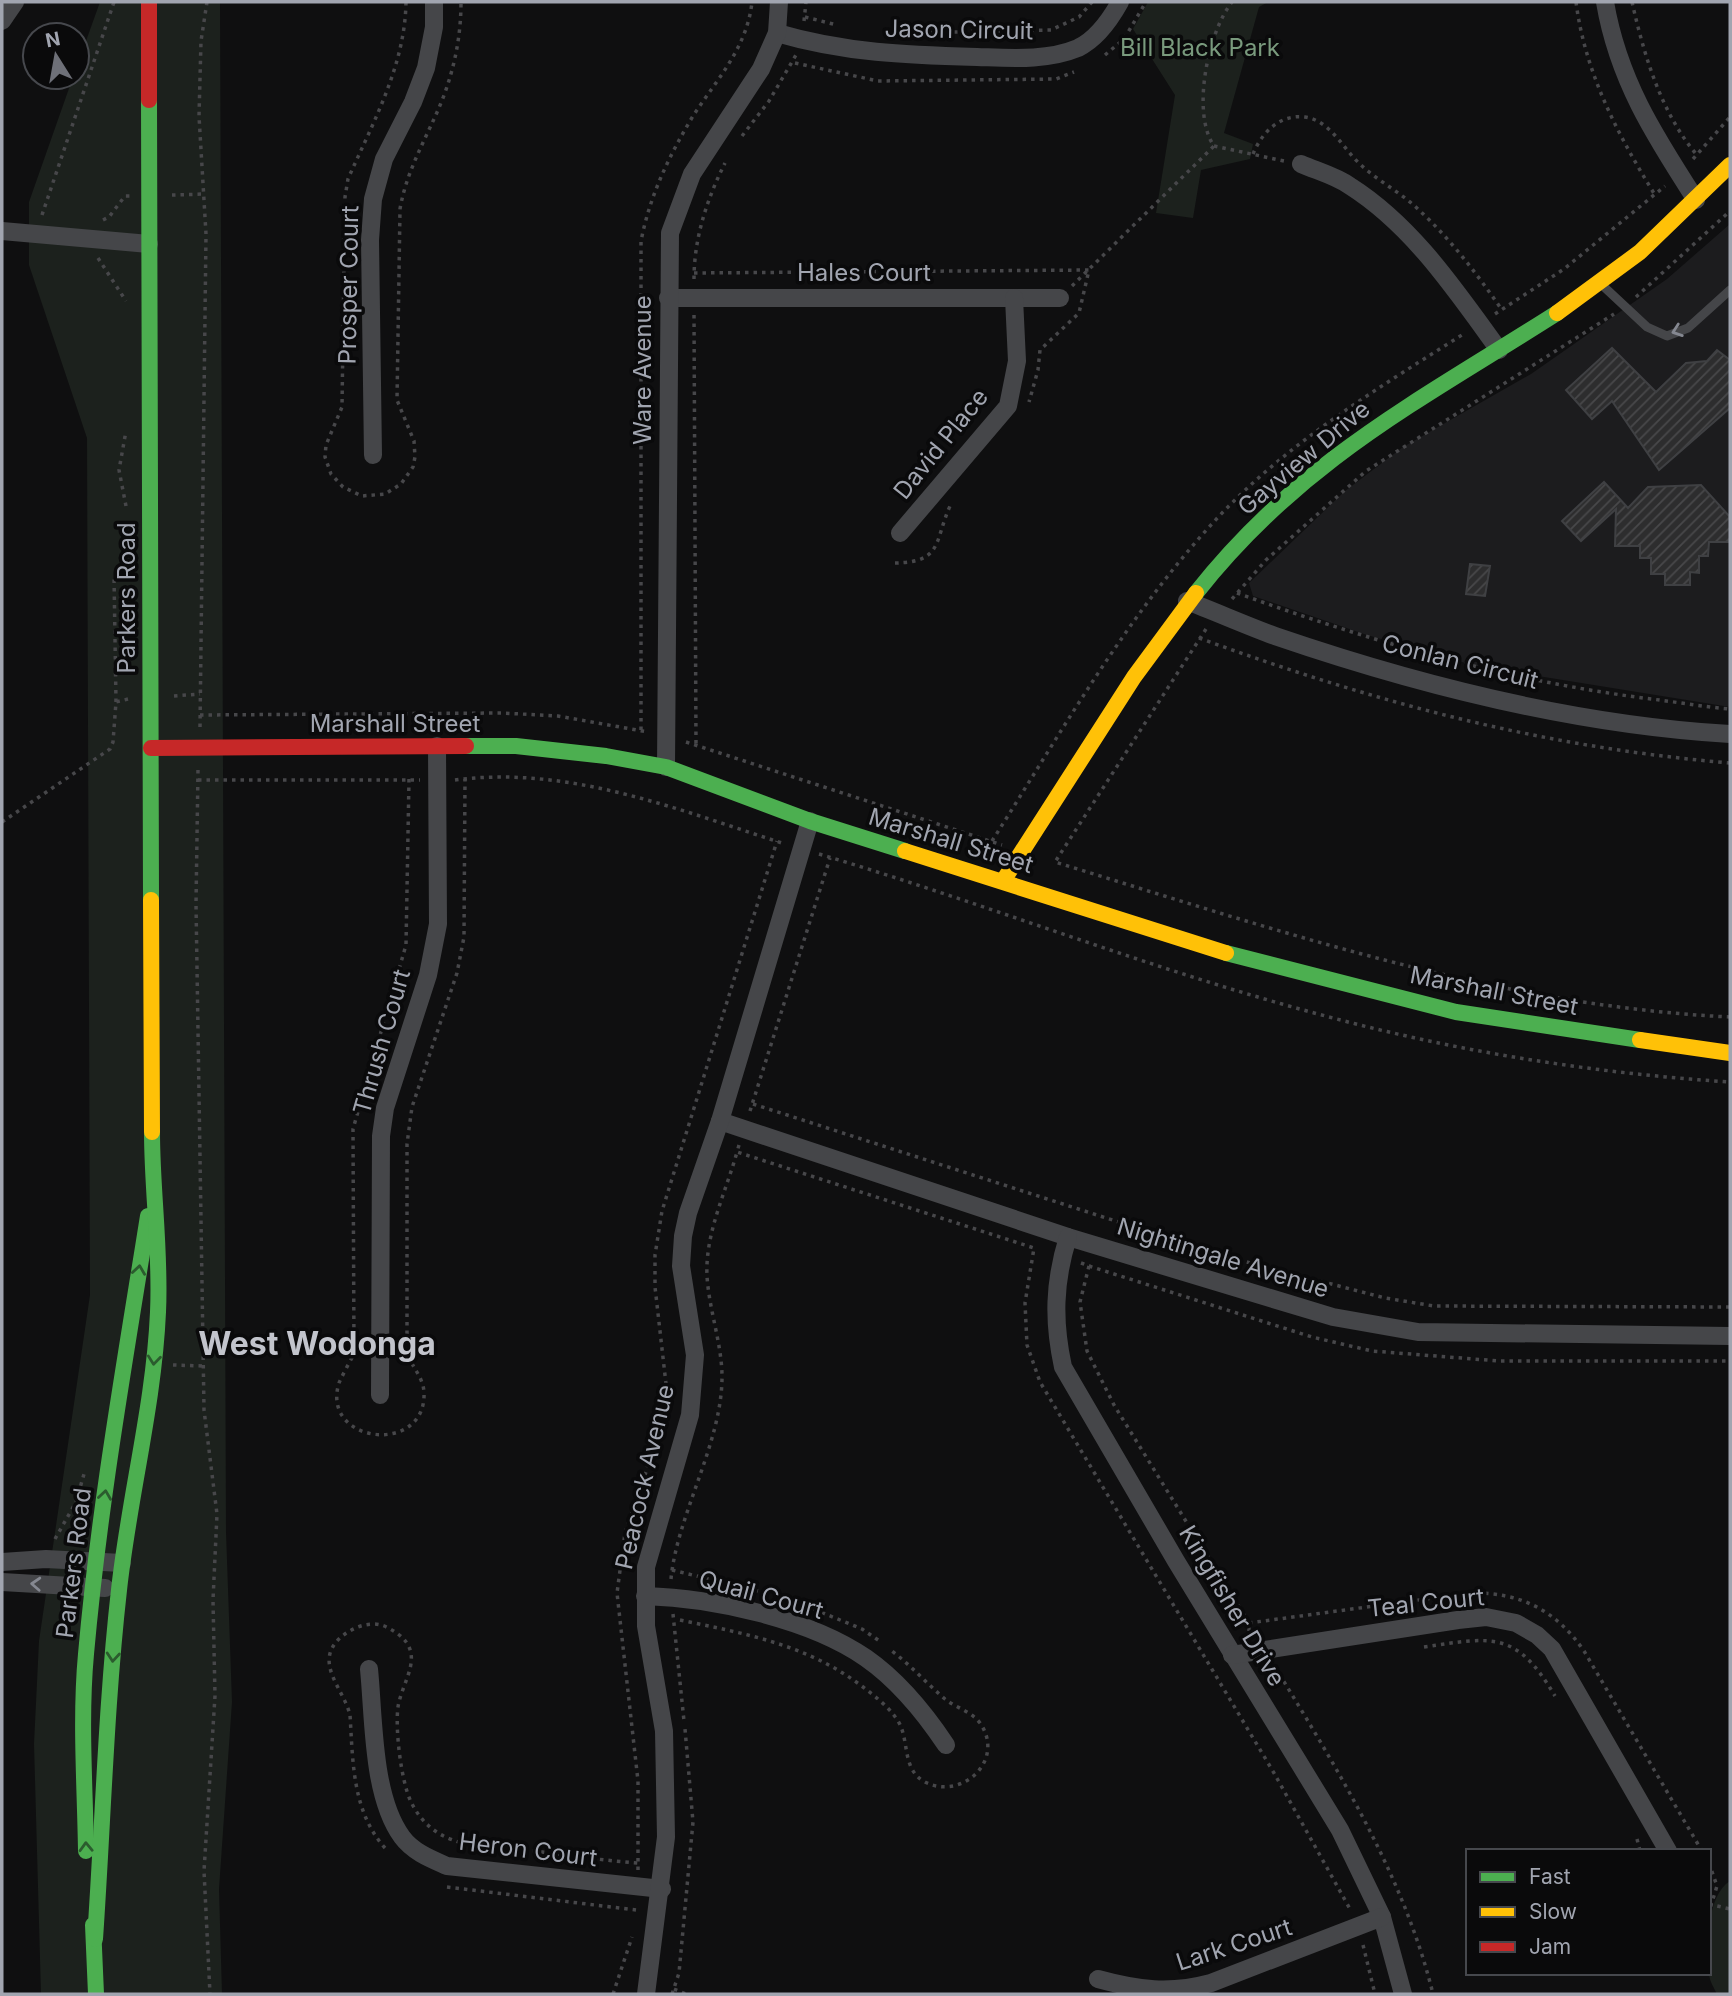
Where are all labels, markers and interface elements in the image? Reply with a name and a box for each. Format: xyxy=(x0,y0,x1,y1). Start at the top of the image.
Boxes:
street label: Jason Circuit xyxy=(884,14,1034,45)
north arrow xyxy=(21,21,91,91)
text: N xyxy=(44,27,62,52)
park label: Bill Black Park xyxy=(1120,33,1280,62)
street label: Prosper Court xyxy=(333,205,364,365)
street label: Hales Court xyxy=(797,258,931,287)
street label: Ware Avenue xyxy=(628,295,657,445)
one-way arrow xyxy=(1672,323,1684,337)
street label: David Place xyxy=(887,383,994,505)
street label: Gayview Drive xyxy=(1232,394,1376,521)
street label: Parkers Road xyxy=(112,522,141,674)
street label: Conlan Circuit xyxy=(1379,628,1541,695)
street label: Marshall Street xyxy=(310,709,480,738)
street label: Marshall Street xyxy=(865,802,1037,879)
street label: Marshall Street xyxy=(1408,960,1581,1021)
street label: Thrush Court xyxy=(347,966,416,1118)
street label: Nightingale Avenue xyxy=(1114,1212,1332,1304)
one-way arrow xyxy=(131,1264,146,1276)
district label: West Wodonga xyxy=(198,1324,436,1363)
one-way arrow xyxy=(146,1354,161,1366)
street label: Peacock Avenue xyxy=(609,1382,680,1572)
street label: Parkers Road xyxy=(50,1486,97,1640)
one-way arrow xyxy=(97,1489,112,1501)
street label: Kingfisher Drive xyxy=(1173,1520,1292,1691)
street label: Quail Court xyxy=(696,1564,827,1625)
one-way arrow xyxy=(30,1576,41,1591)
street label: Teal Court xyxy=(1366,1582,1486,1623)
one-way arrow xyxy=(106,1652,121,1663)
street label: Heron Court xyxy=(457,1827,599,1872)
one-way arrow xyxy=(78,1841,94,1852)
legend xyxy=(1466,1849,1711,1975)
text: Fast xyxy=(1529,1864,1571,1889)
text: Slow xyxy=(1529,1899,1577,1924)
street label: Lark Court xyxy=(1172,1912,1295,1977)
text: Jam xyxy=(1529,1934,1571,1959)

